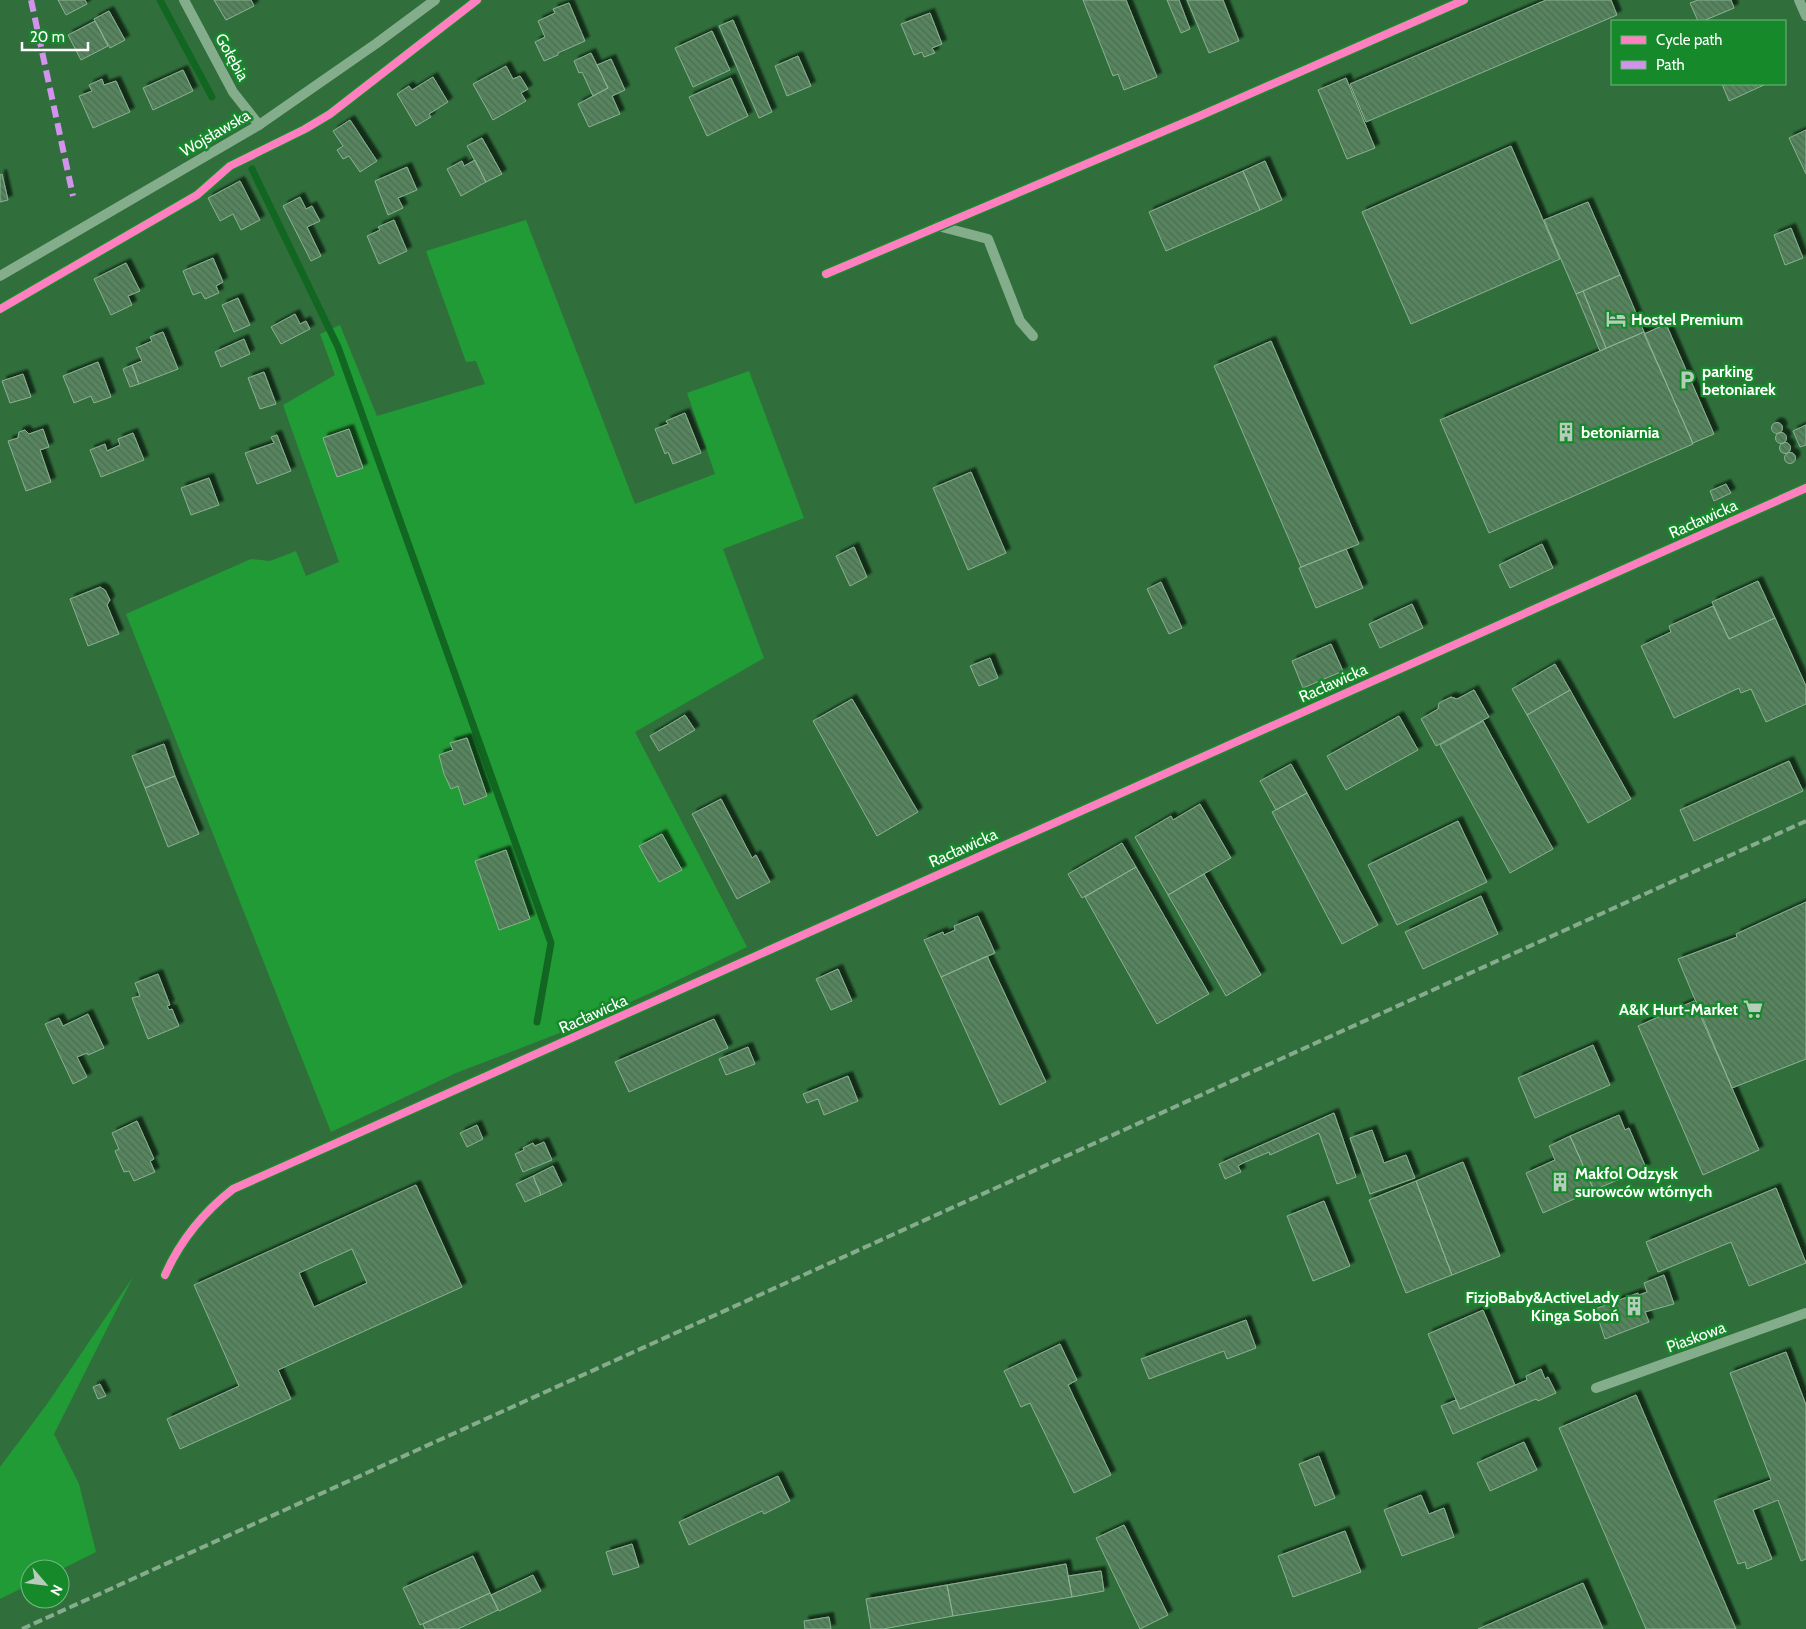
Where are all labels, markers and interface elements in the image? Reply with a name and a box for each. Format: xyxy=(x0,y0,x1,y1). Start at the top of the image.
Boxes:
scale bar xyxy=(22,20,89,52)
legend xyxy=(1611,20,1786,85)
text: 20 m xyxy=(30,28,65,46)
street label: Gołębia xyxy=(211,30,253,84)
text: Cycle path xyxy=(1656,31,1722,49)
text: Path xyxy=(1656,56,1685,74)
street label: Wojsławska xyxy=(177,105,254,161)
hotel icon: Hostel Premium xyxy=(1605,308,1627,330)
place label: Hostel Premium xyxy=(1631,310,1743,329)
place label: parking betoniarek xyxy=(1702,362,1776,399)
parking icon: parking betoniarek xyxy=(1676,369,1698,391)
building icon: betoniarnia xyxy=(1555,421,1577,443)
place label: betoniarnia xyxy=(1581,423,1660,442)
street label: Racławicka xyxy=(1666,495,1740,542)
street label: Racławicka xyxy=(1296,659,1370,706)
street label: Racławicka xyxy=(926,824,1000,871)
street label: Racławicka xyxy=(556,990,630,1037)
supermarket icon: A&K Hurt-Market xyxy=(1742,998,1764,1020)
place label: A&K Hurt-Market xyxy=(1619,1000,1738,1019)
place label: Makfol Odzysk surowców wtórnych xyxy=(1575,1164,1712,1201)
building icon: Makfol Odzysk surowców wtórnych xyxy=(1549,1171,1571,1193)
place label: FizjoBaby&ActiveLady Kinga Soboń xyxy=(1465,1288,1619,1325)
building icon: FizjoBaby&ActiveLady Kinga Soboń xyxy=(1623,1295,1645,1317)
street label: Piaskowa xyxy=(1664,1317,1728,1356)
north arrow xyxy=(20,1559,70,1609)
text: N xyxy=(46,1582,67,1599)

